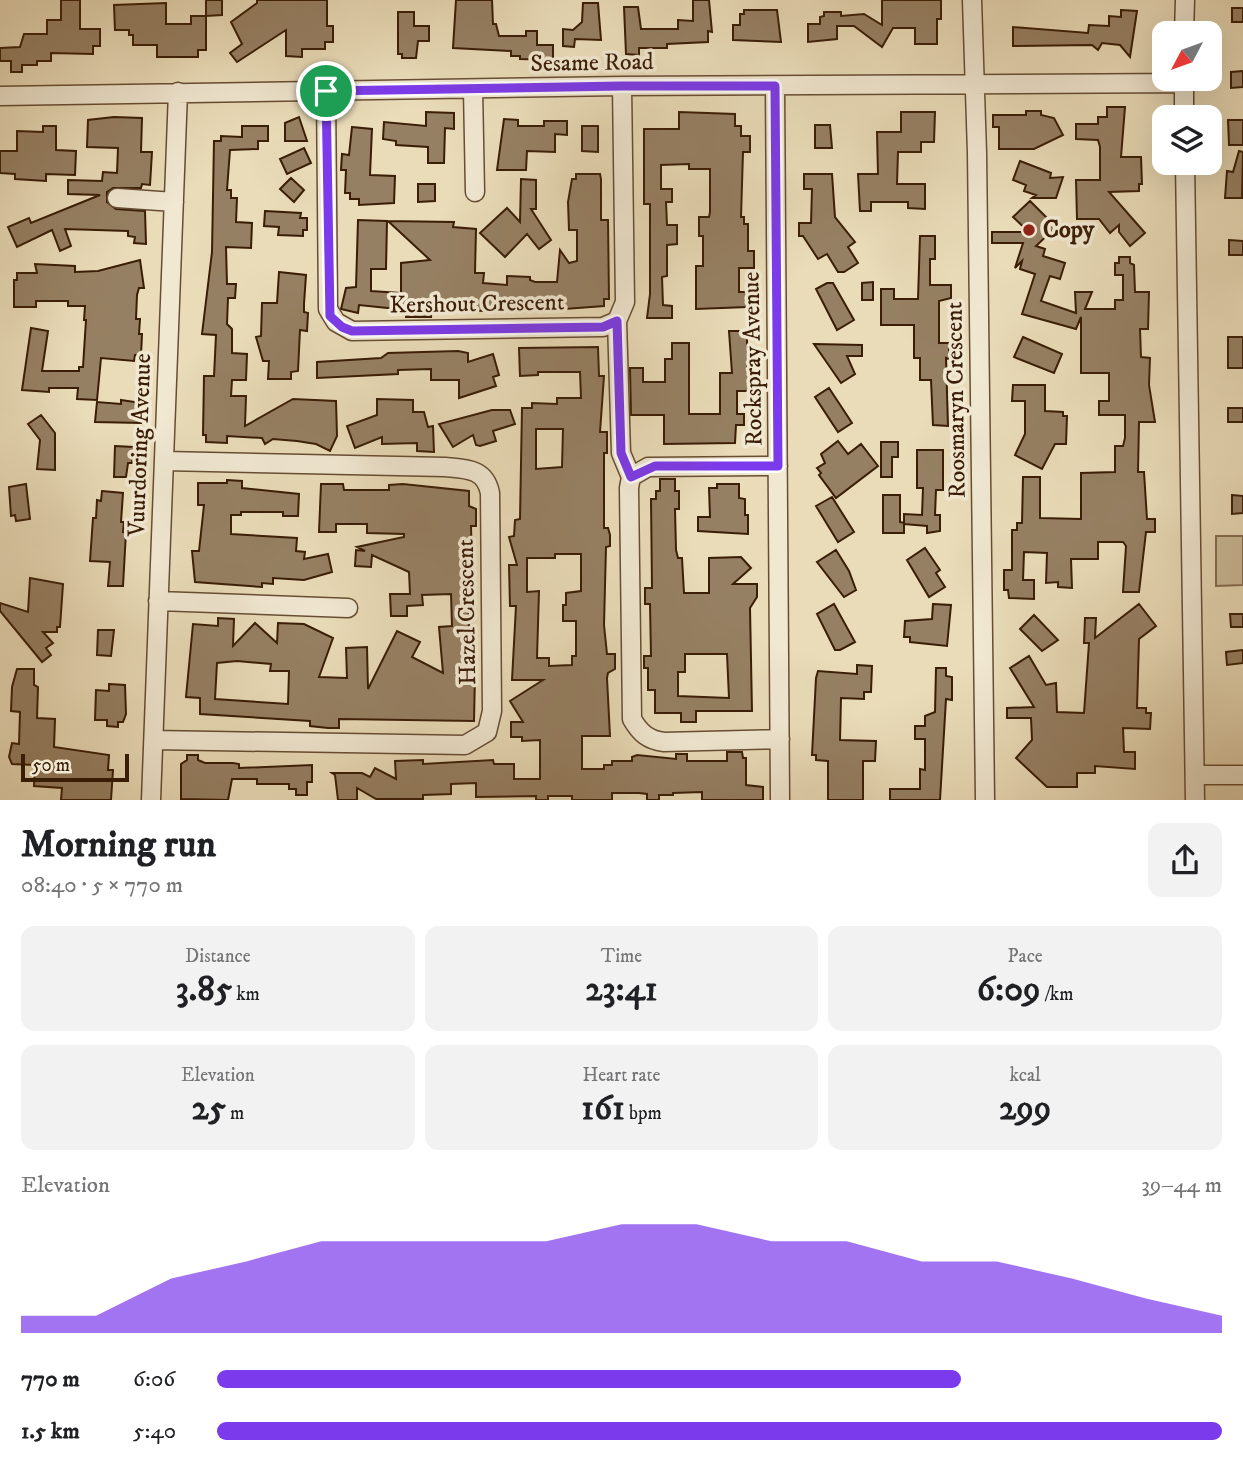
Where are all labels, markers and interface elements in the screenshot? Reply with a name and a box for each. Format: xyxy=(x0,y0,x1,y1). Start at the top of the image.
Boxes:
north arrow xyxy=(1152,21,1222,91)
map controls xyxy=(1152,21,1222,175)
street label: Sesame Road xyxy=(530,47,654,79)
pin xyxy=(296,61,356,121)
icon: arrive xyxy=(307,72,345,110)
button: layers xyxy=(1152,105,1222,175)
place label: Copy xyxy=(1043,215,1095,245)
marker: Copy xyxy=(1021,222,1037,238)
street label: Rockspray Avenue xyxy=(736,271,770,446)
street label: Kershout Crescent xyxy=(389,287,565,321)
street label: Roosmaryn Crescent xyxy=(939,301,973,499)
street label: Vuurdoring Avenue xyxy=(122,353,158,538)
street label: Hazel Crescent xyxy=(451,538,483,685)
scale bar xyxy=(21,751,130,783)
text: 50 m xyxy=(32,754,70,777)
text: Morning run xyxy=(21,821,216,869)
button: share xyxy=(1148,823,1222,897)
text: 08:40 · 5 × 770 m xyxy=(21,871,183,900)
text: Distance xyxy=(185,945,251,968)
text: Time xyxy=(601,945,642,968)
text: Pace xyxy=(1008,945,1043,968)
text: 3.85 xyxy=(176,968,232,1012)
text: 23:41 xyxy=(585,968,658,1012)
text: 6:09 xyxy=(977,968,1041,1012)
text: km xyxy=(232,983,260,1006)
text: /km xyxy=(1041,983,1073,1006)
text: Elevation xyxy=(181,1064,255,1087)
text: Heart rate xyxy=(583,1064,660,1087)
text: kcal xyxy=(1010,1064,1041,1087)
text: 25 xyxy=(191,1087,226,1131)
text: 161 xyxy=(581,1087,625,1131)
text: 299 xyxy=(999,1087,1051,1131)
text: m xyxy=(226,1102,244,1125)
text: bpm xyxy=(625,1102,662,1125)
text: Elevation xyxy=(21,1171,110,1200)
text: 39–44 m xyxy=(1141,1171,1222,1200)
text: 770 m xyxy=(21,1365,80,1394)
text: 6:06 xyxy=(133,1365,175,1394)
text: 1.5 km xyxy=(21,1417,80,1446)
text: 5:40 xyxy=(133,1417,176,1446)

